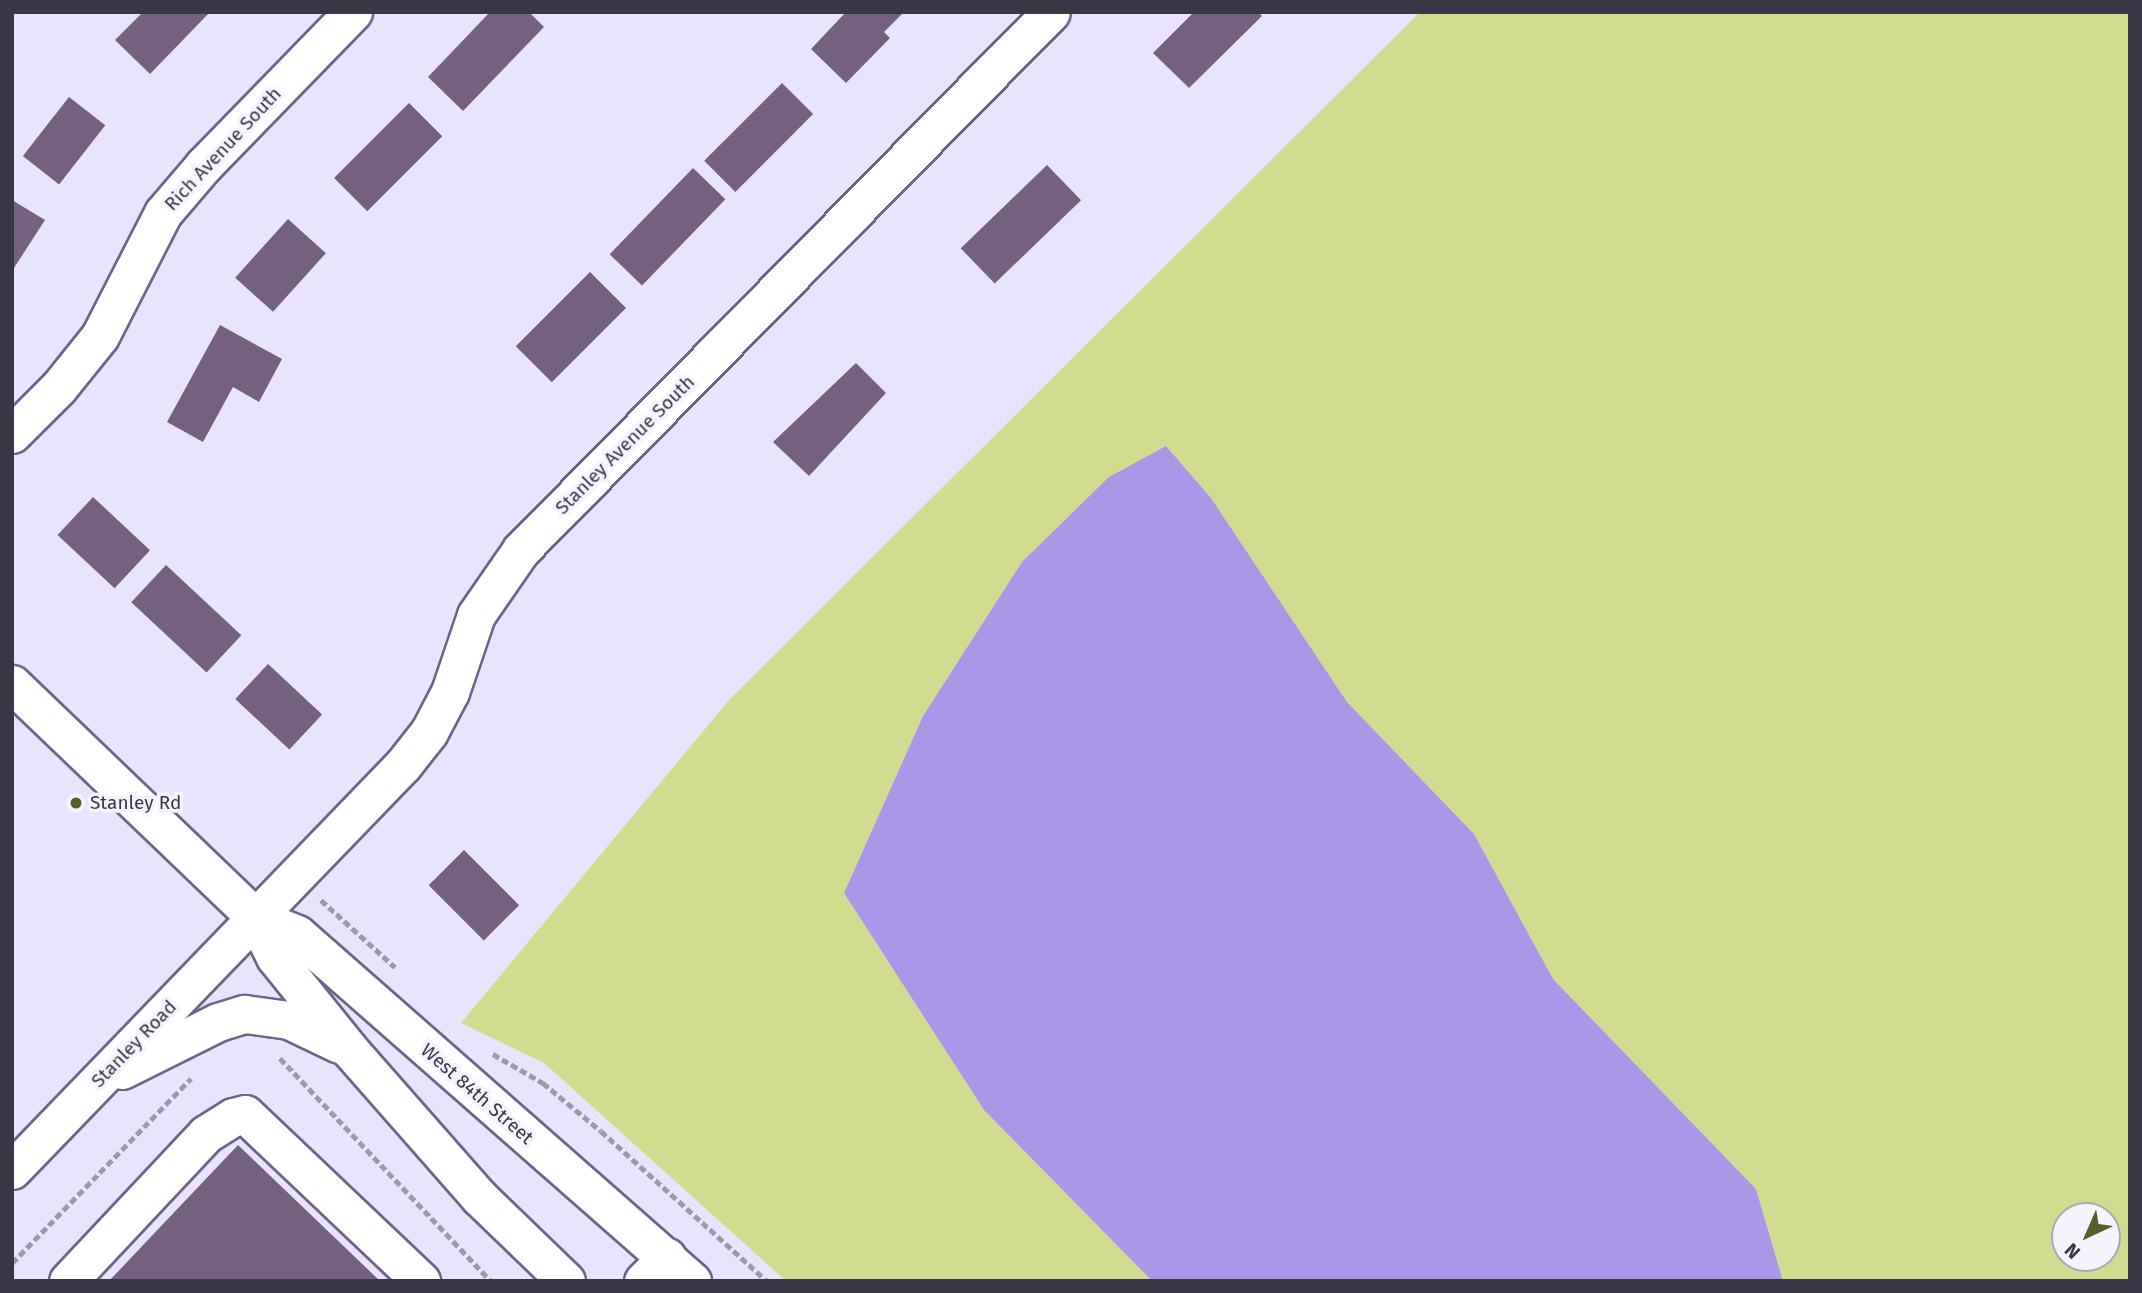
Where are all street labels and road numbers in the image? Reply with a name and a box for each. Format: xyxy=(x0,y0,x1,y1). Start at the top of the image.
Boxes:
street label: Rich Avenue South xyxy=(160,82,286,216)
street label: Stanley Avenue South xyxy=(551,371,699,519)
street label: Stanley Road xyxy=(87,996,181,1092)
street label: West 84th Street xyxy=(416,1039,538,1149)

